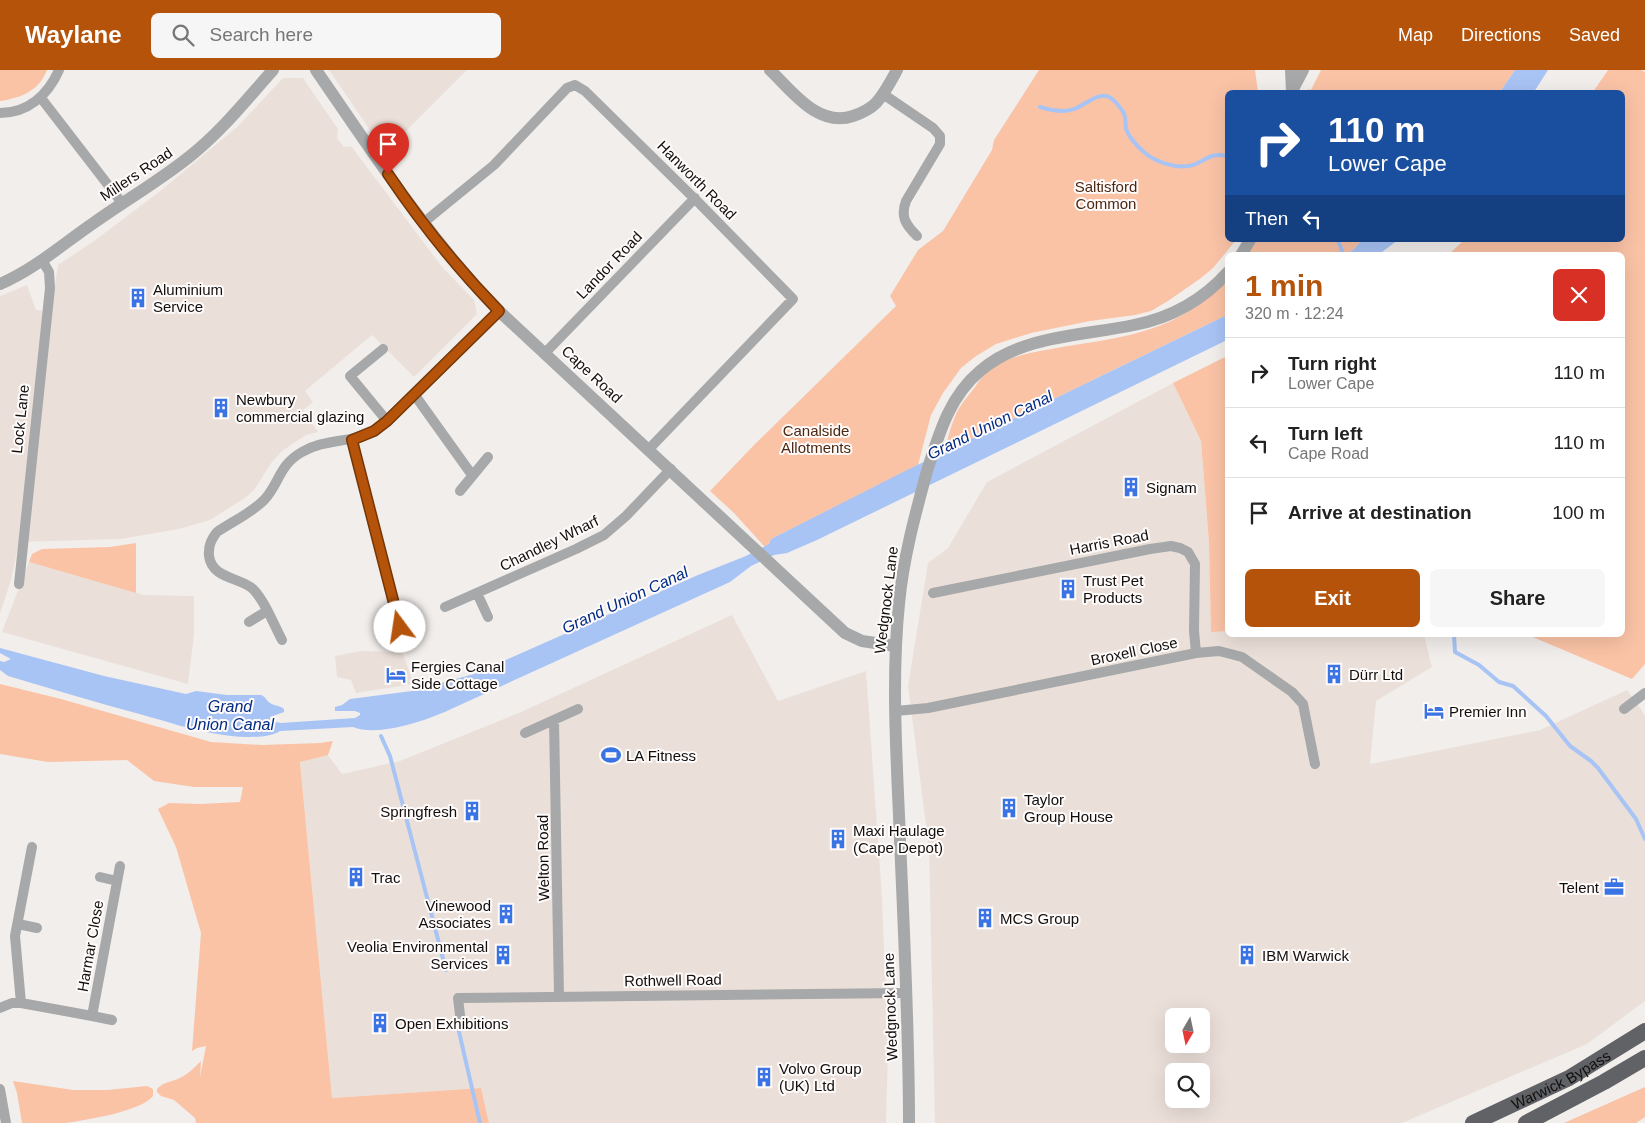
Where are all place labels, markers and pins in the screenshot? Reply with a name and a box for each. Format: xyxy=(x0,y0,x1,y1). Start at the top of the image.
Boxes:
pin xyxy=(367,123,409,174)
place label: Aluminium Service xyxy=(153,281,223,315)
building icon: Aluminium Service xyxy=(127,287,149,309)
place label: Newbury commercial glazing xyxy=(236,391,364,425)
building icon: Newbury commercial glazing xyxy=(210,397,232,419)
building icon: Signam xyxy=(1120,476,1142,498)
place label: Signam xyxy=(1146,479,1197,496)
place label: Trust Pet Products xyxy=(1083,572,1144,606)
building icon: Trust Pet Products xyxy=(1057,578,1079,600)
place label: Fergies Canal Side Cottage xyxy=(411,658,504,692)
building icon: Dürr Ltd xyxy=(1323,663,1345,685)
hotel icon: Fergies Canal Side Cottage xyxy=(385,664,407,686)
place label: Dürr Ltd xyxy=(1349,666,1403,683)
hotel icon: Premier Inn xyxy=(1423,700,1445,722)
place label: Premier Inn xyxy=(1449,703,1527,720)
sports icon: LA Fitness xyxy=(600,744,622,766)
place label: LA Fitness xyxy=(626,747,696,764)
place label: Taylor Group House xyxy=(1024,791,1113,825)
building icon: Taylor Group House xyxy=(998,797,1020,819)
building icon: Springfresh xyxy=(461,800,483,822)
place label: Springfresh xyxy=(380,803,457,820)
place label: Maxi Haulage (Cape Depot) xyxy=(853,822,945,856)
building icon: Maxi Haulage (Cape Depot) xyxy=(827,828,849,850)
building icon: Trac xyxy=(345,866,367,888)
place label: Trac xyxy=(371,869,401,886)
office icon: Telent xyxy=(1603,876,1625,898)
place label: Telent xyxy=(1559,879,1600,896)
place label: Vinewood Associates xyxy=(418,897,491,931)
building icon: Vinewood Associates xyxy=(495,903,517,925)
building icon: MCS Group xyxy=(974,907,996,929)
place label: MCS Group xyxy=(1000,910,1079,927)
place label: Veolia Environmental Services xyxy=(347,938,488,972)
building icon: Veolia Environmental Services xyxy=(492,944,514,966)
building icon: IBM Warwick xyxy=(1236,944,1258,966)
place label: IBM Warwick xyxy=(1262,947,1349,964)
building icon: Open Exhibitions xyxy=(369,1012,391,1034)
place label: Open Exhibitions xyxy=(395,1015,508,1032)
place label: Volvo Group (UK) Ltd xyxy=(779,1060,862,1094)
building icon: Volvo Group (UK) Ltd xyxy=(753,1066,775,1088)

